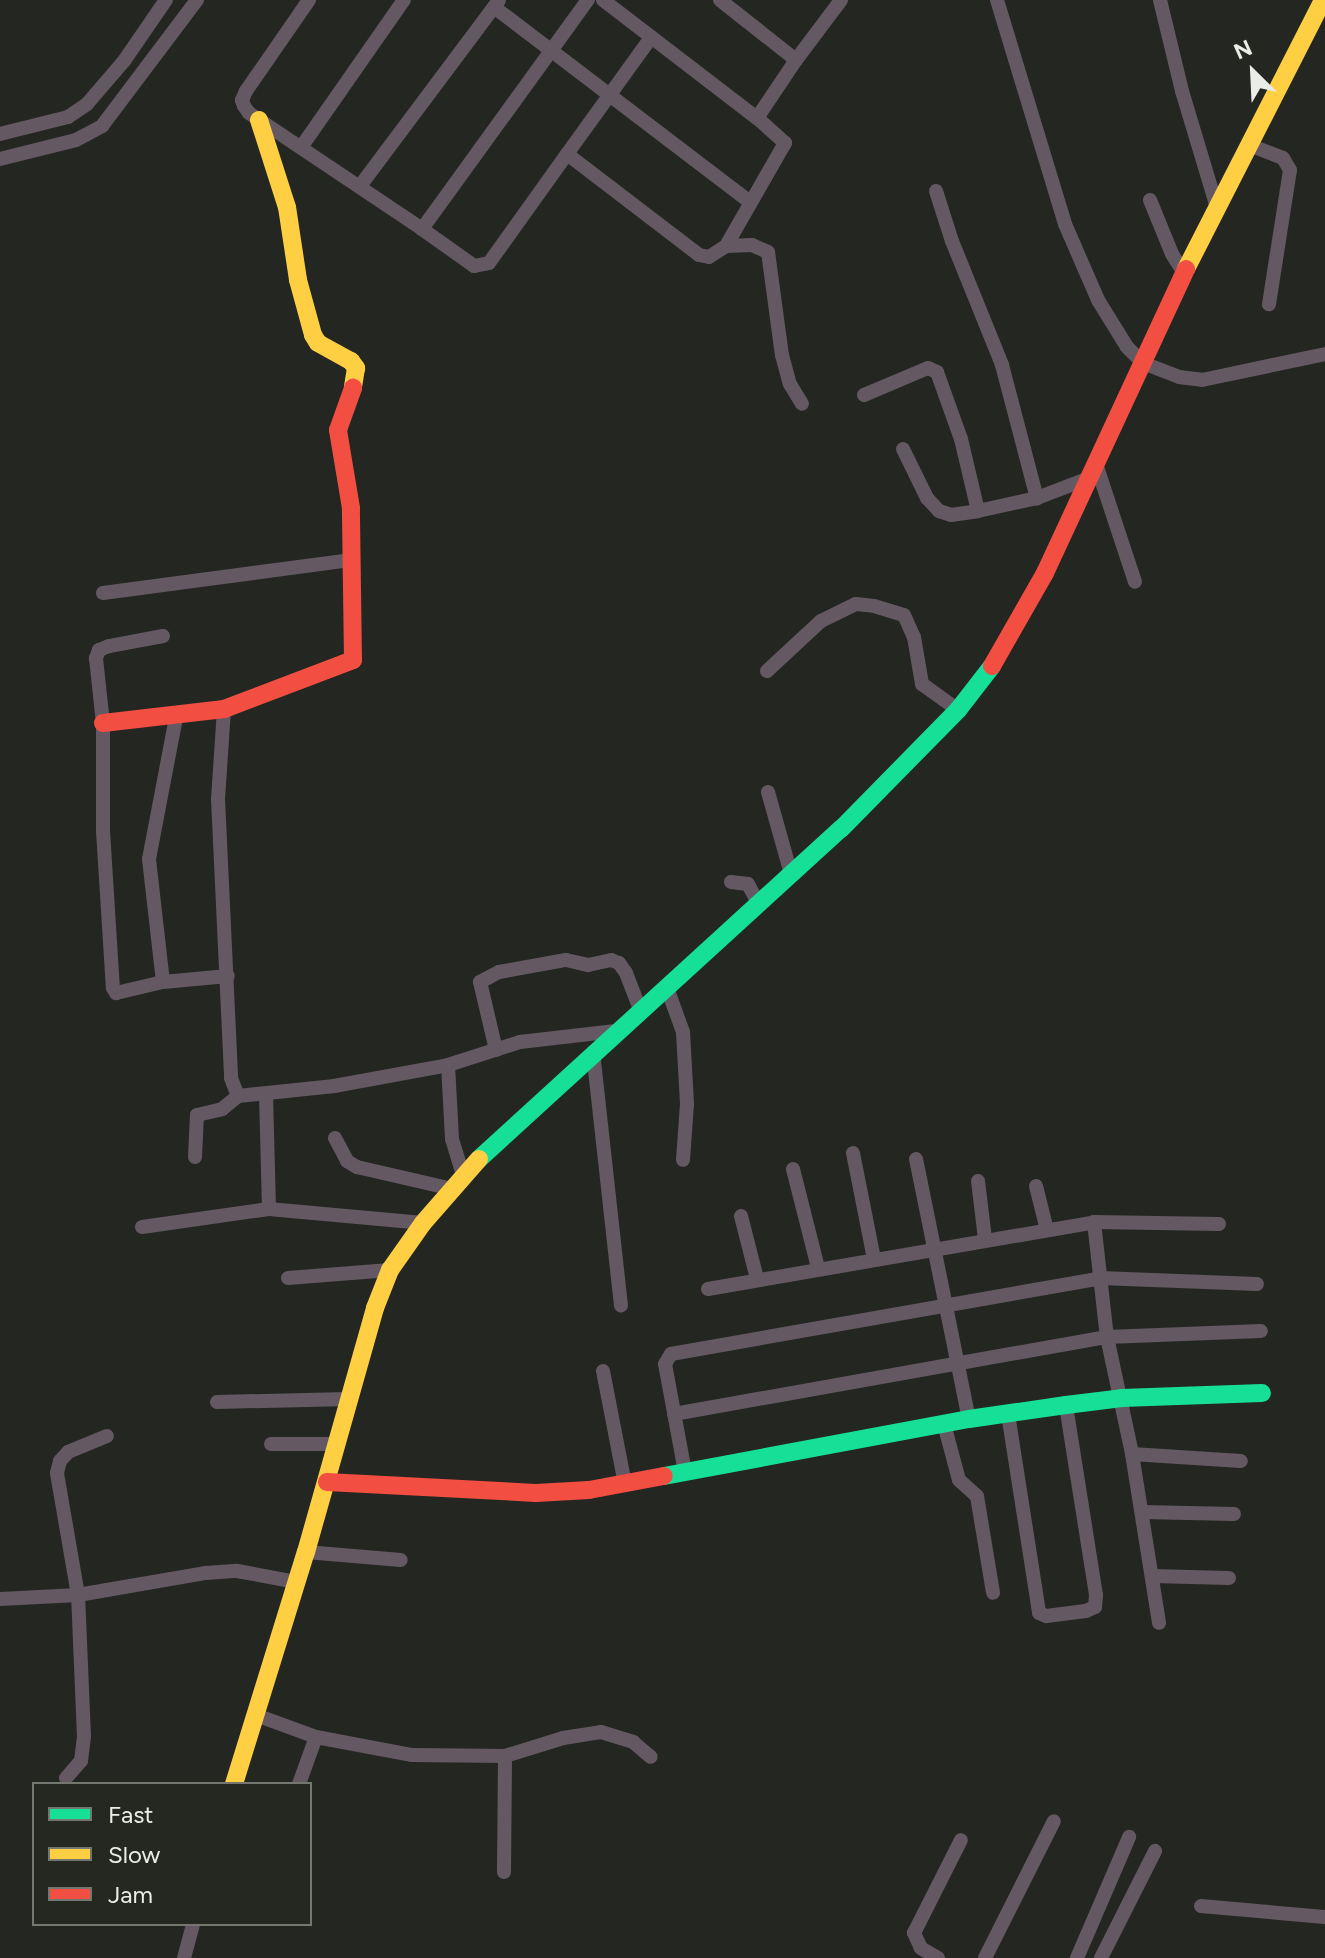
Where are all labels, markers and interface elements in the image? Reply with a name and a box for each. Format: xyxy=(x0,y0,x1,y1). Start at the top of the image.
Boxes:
north arrow xyxy=(1213,32,1293,112)
text: N xyxy=(1230,34,1256,65)
legend xyxy=(32,1782,312,1926)
text: Fast xyxy=(108,1800,153,1829)
text: Slow xyxy=(108,1840,160,1869)
text: Jam xyxy=(108,1880,153,1909)

